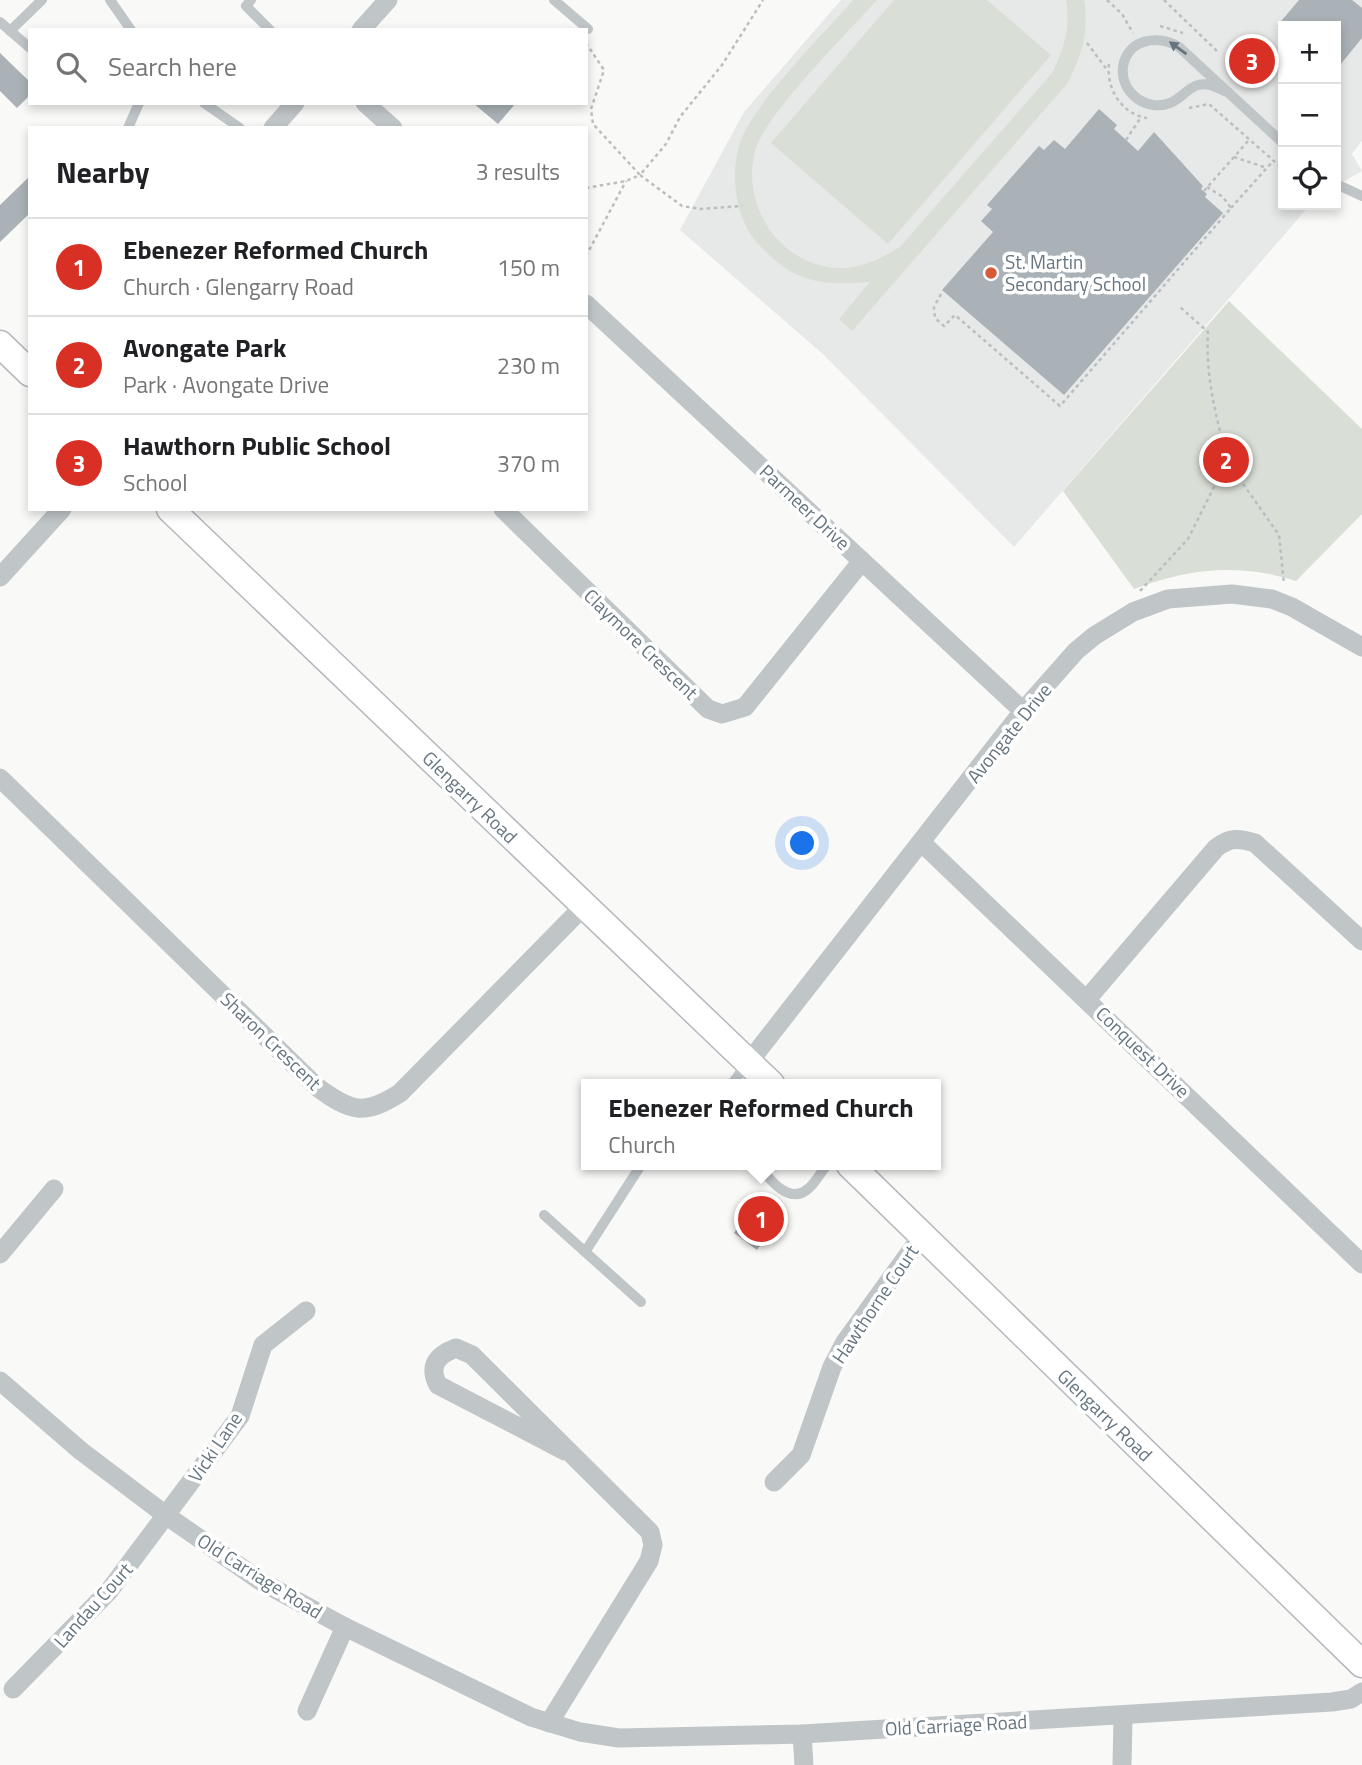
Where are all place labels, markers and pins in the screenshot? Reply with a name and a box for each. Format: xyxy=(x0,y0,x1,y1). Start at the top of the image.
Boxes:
pin: 3 xyxy=(1229,35,1275,87)
place label: St. Martin Secondary School xyxy=(1005,247,1146,298)
marker: St. Martin Secondary School xyxy=(983,265,999,281)
pin: 2 xyxy=(1203,434,1249,486)
pin: 1 xyxy=(738,1193,784,1245)

